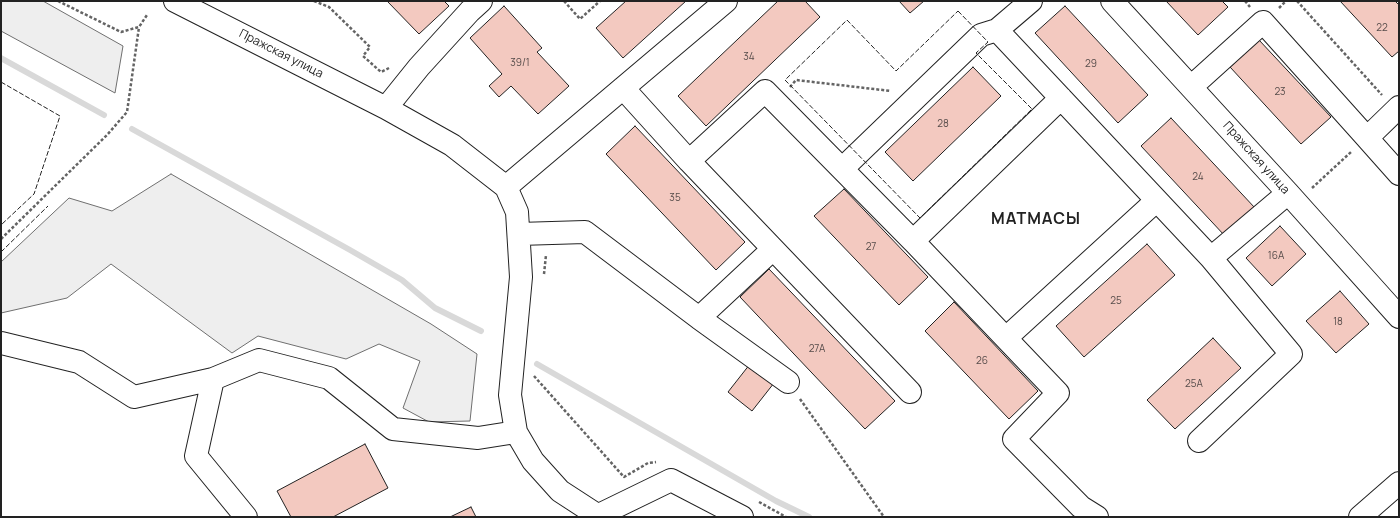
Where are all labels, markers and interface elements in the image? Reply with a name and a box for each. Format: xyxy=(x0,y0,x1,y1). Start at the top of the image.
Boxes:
house number: 22 xyxy=(1376,22,1388,34)
street label: Пражская улица xyxy=(237,27,325,81)
house number: 34 xyxy=(743,51,755,63)
house number: 39/1 xyxy=(510,57,530,69)
house number: 29 xyxy=(1085,58,1097,70)
house number: 23 xyxy=(1274,86,1286,98)
house number: 28 xyxy=(937,118,949,130)
street label: Пражская улица xyxy=(1220,119,1292,197)
house number: 24 xyxy=(1192,171,1204,183)
house number: 35 xyxy=(669,192,681,204)
district label: МАТМАСЫ xyxy=(991,210,1081,230)
house number: 27 xyxy=(866,241,876,253)
house number: 16А xyxy=(1268,250,1284,262)
house number: 25 xyxy=(1110,295,1122,307)
house number: 18 xyxy=(1333,316,1343,328)
house number: 27А xyxy=(809,343,825,355)
house number: 26 xyxy=(976,355,988,367)
house number: 25А xyxy=(1185,378,1203,390)

